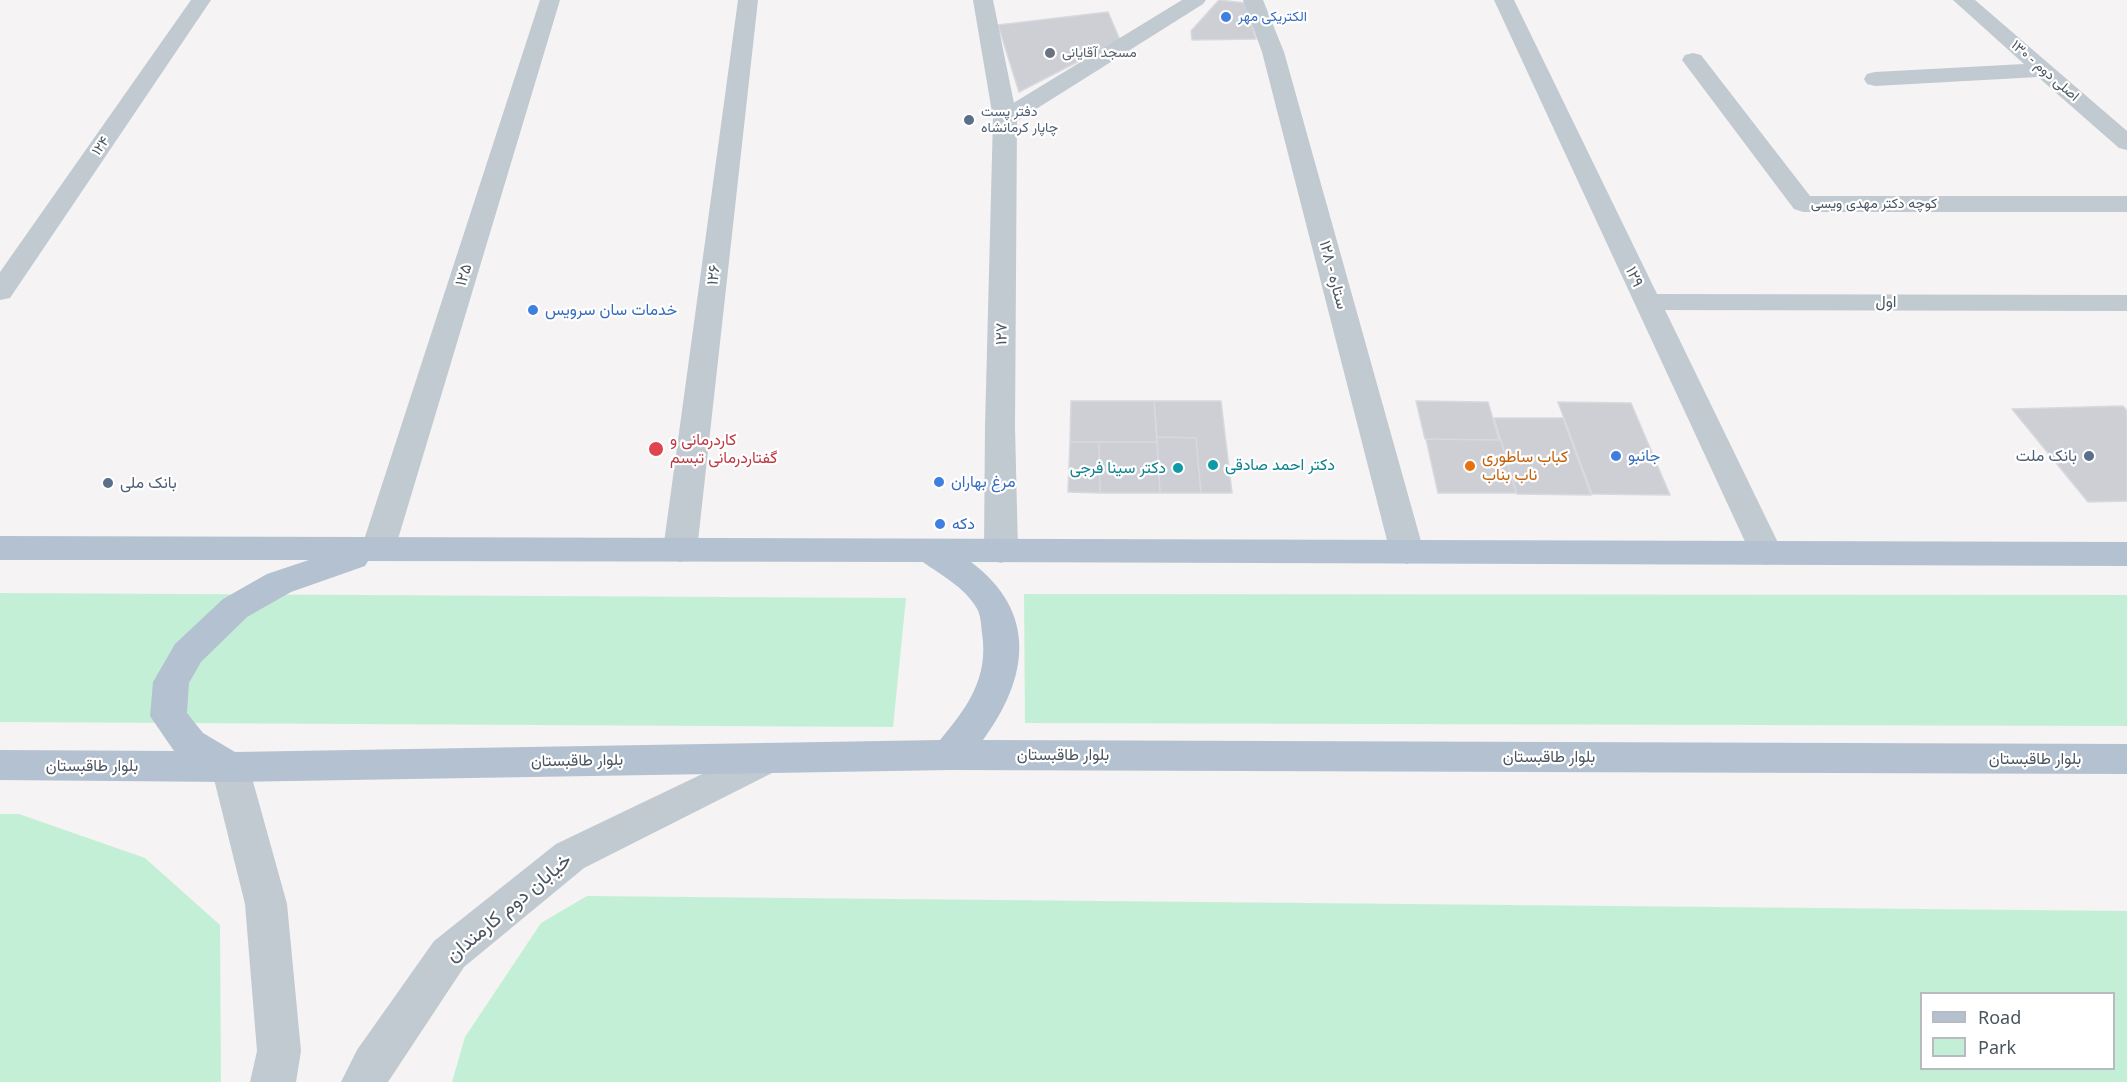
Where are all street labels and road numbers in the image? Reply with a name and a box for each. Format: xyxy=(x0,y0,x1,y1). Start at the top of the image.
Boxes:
street label: اصلی دوم - ۱۳۰ xyxy=(2008,37,2082,105)
street label: ۱۲۴ xyxy=(89,133,113,159)
street label: کوچه دکتر مهدی ویسی xyxy=(1811,196,1937,212)
street label: ۱۲۸ - ستاره xyxy=(1315,238,1351,312)
street label: ۱۲۵ xyxy=(452,261,476,289)
street label: ۱۲۶ xyxy=(703,264,725,286)
street label: ۱۲۹ xyxy=(1621,264,1647,290)
street label: اول xyxy=(1875,292,1897,312)
street label: ۱۲۷ xyxy=(992,323,1012,345)
street label: بلوار طاقبستان xyxy=(1017,745,1109,765)
street label: بلوار طاقبستان xyxy=(1503,747,1595,767)
street label: بلوار طاقبستان xyxy=(1989,749,2081,769)
street label: بلوار طاقبستان xyxy=(531,751,623,771)
street label: بلوار طاقبستان xyxy=(46,756,138,776)
street label: خیابان دوم کارمندان xyxy=(441,848,577,968)

